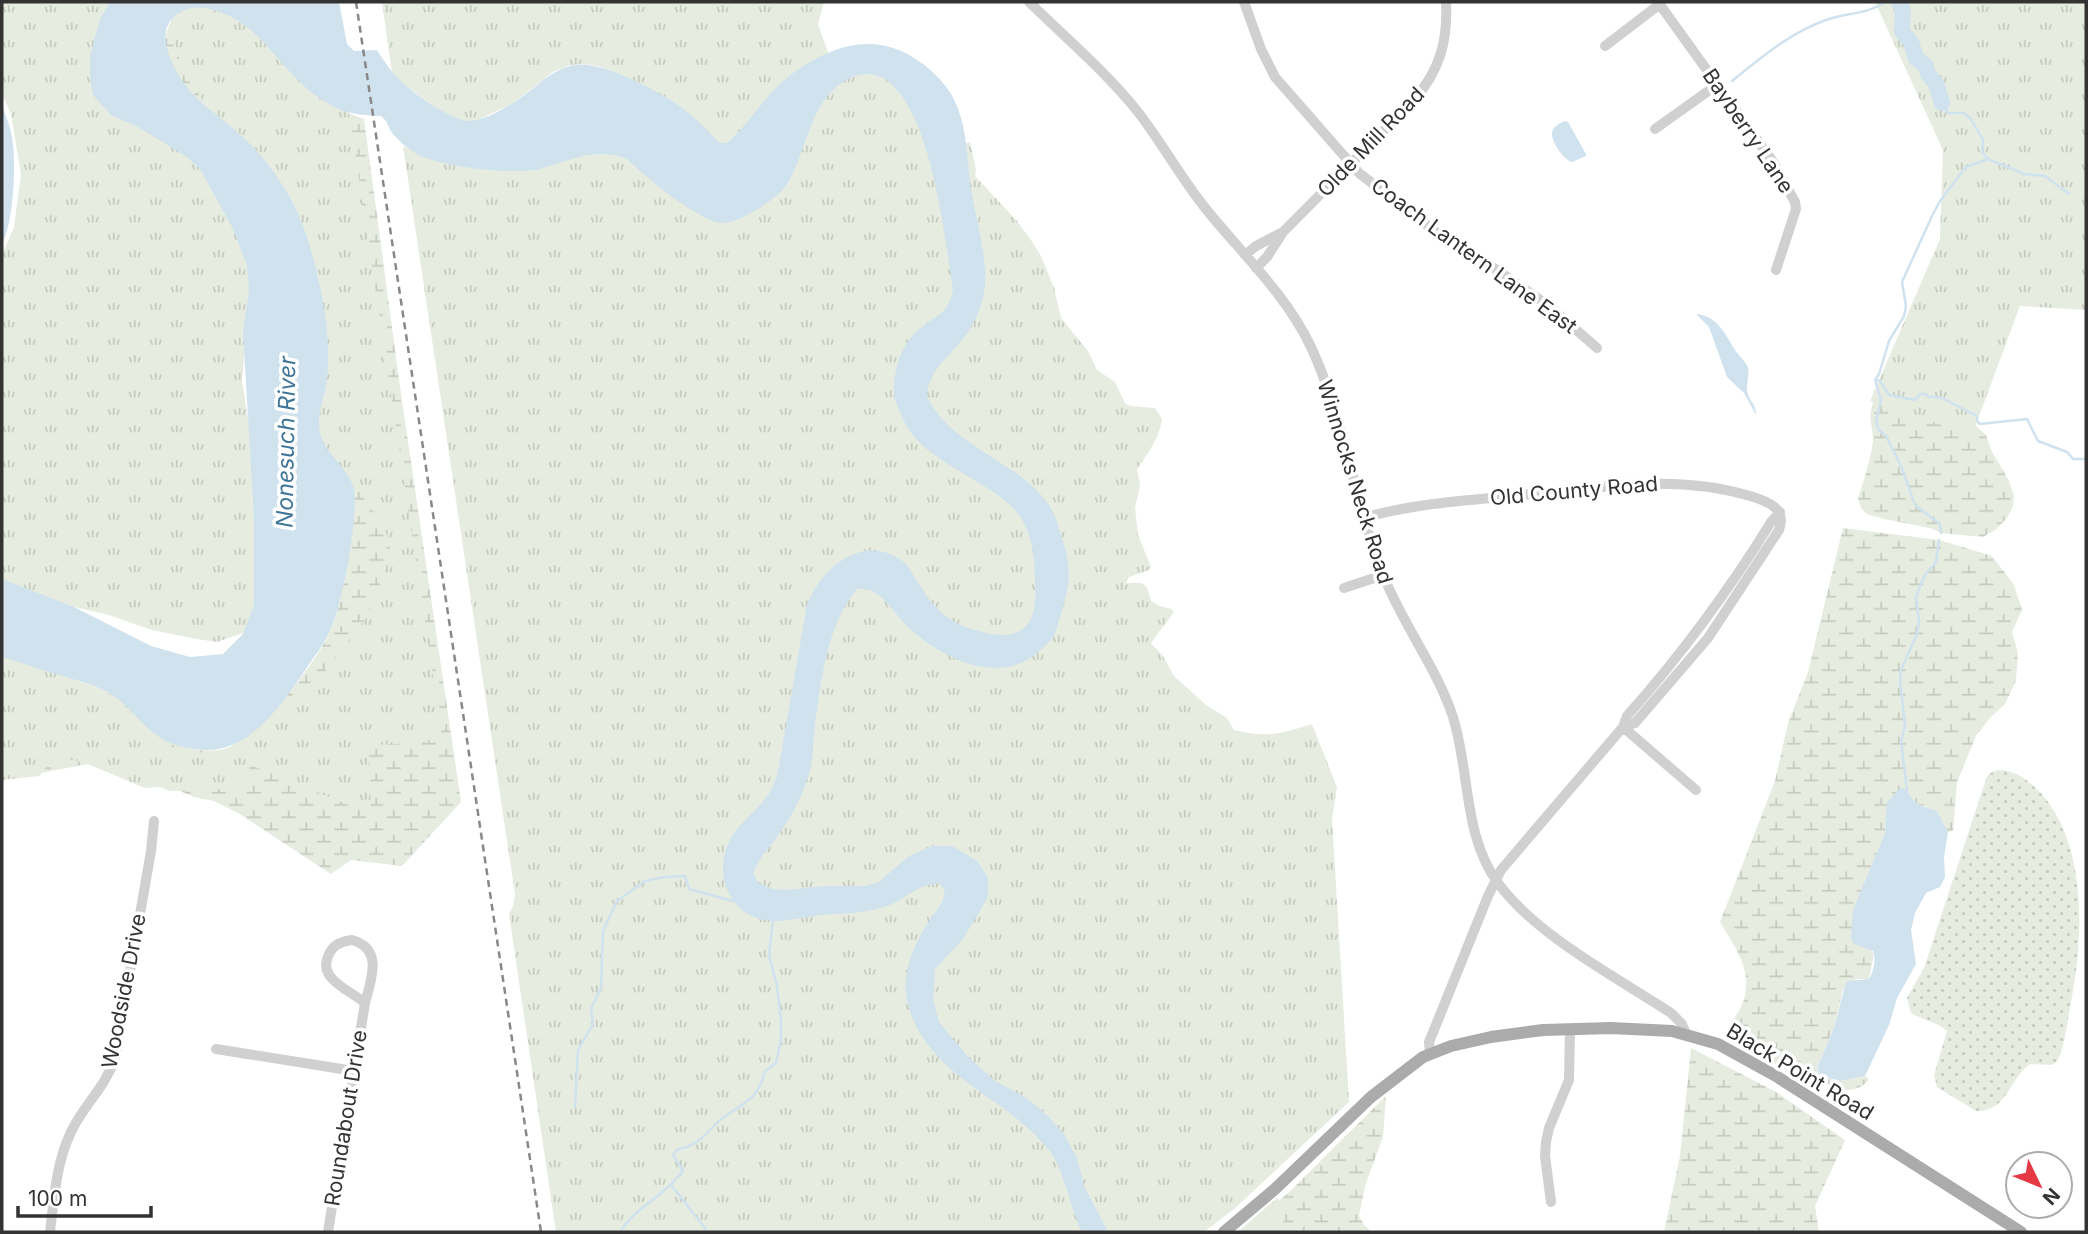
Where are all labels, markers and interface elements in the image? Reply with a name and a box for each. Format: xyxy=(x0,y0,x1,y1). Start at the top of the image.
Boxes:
street label: Bayberry Lane xyxy=(1698,64,1799,198)
street label: Olde Mill Road xyxy=(1312,82,1429,202)
street label: Coach Lantern Lane East xyxy=(1366,172,1582,339)
water label: Nonesuch River xyxy=(271,355,302,528)
street label: Winnocks Neck Road xyxy=(1313,377,1398,587)
street label: Old County Road xyxy=(1489,471,1659,510)
street label: Woodside Drive xyxy=(96,911,151,1070)
street label: Black Point Road xyxy=(1722,1018,1878,1125)
street label: Roundabout Drive xyxy=(319,1028,372,1208)
north arrow xyxy=(2004,1150,2074,1220)
scale bar xyxy=(18,1174,150,1218)
text: N xyxy=(2038,1183,2064,1209)
text: 100 m xyxy=(28,1186,87,1211)

